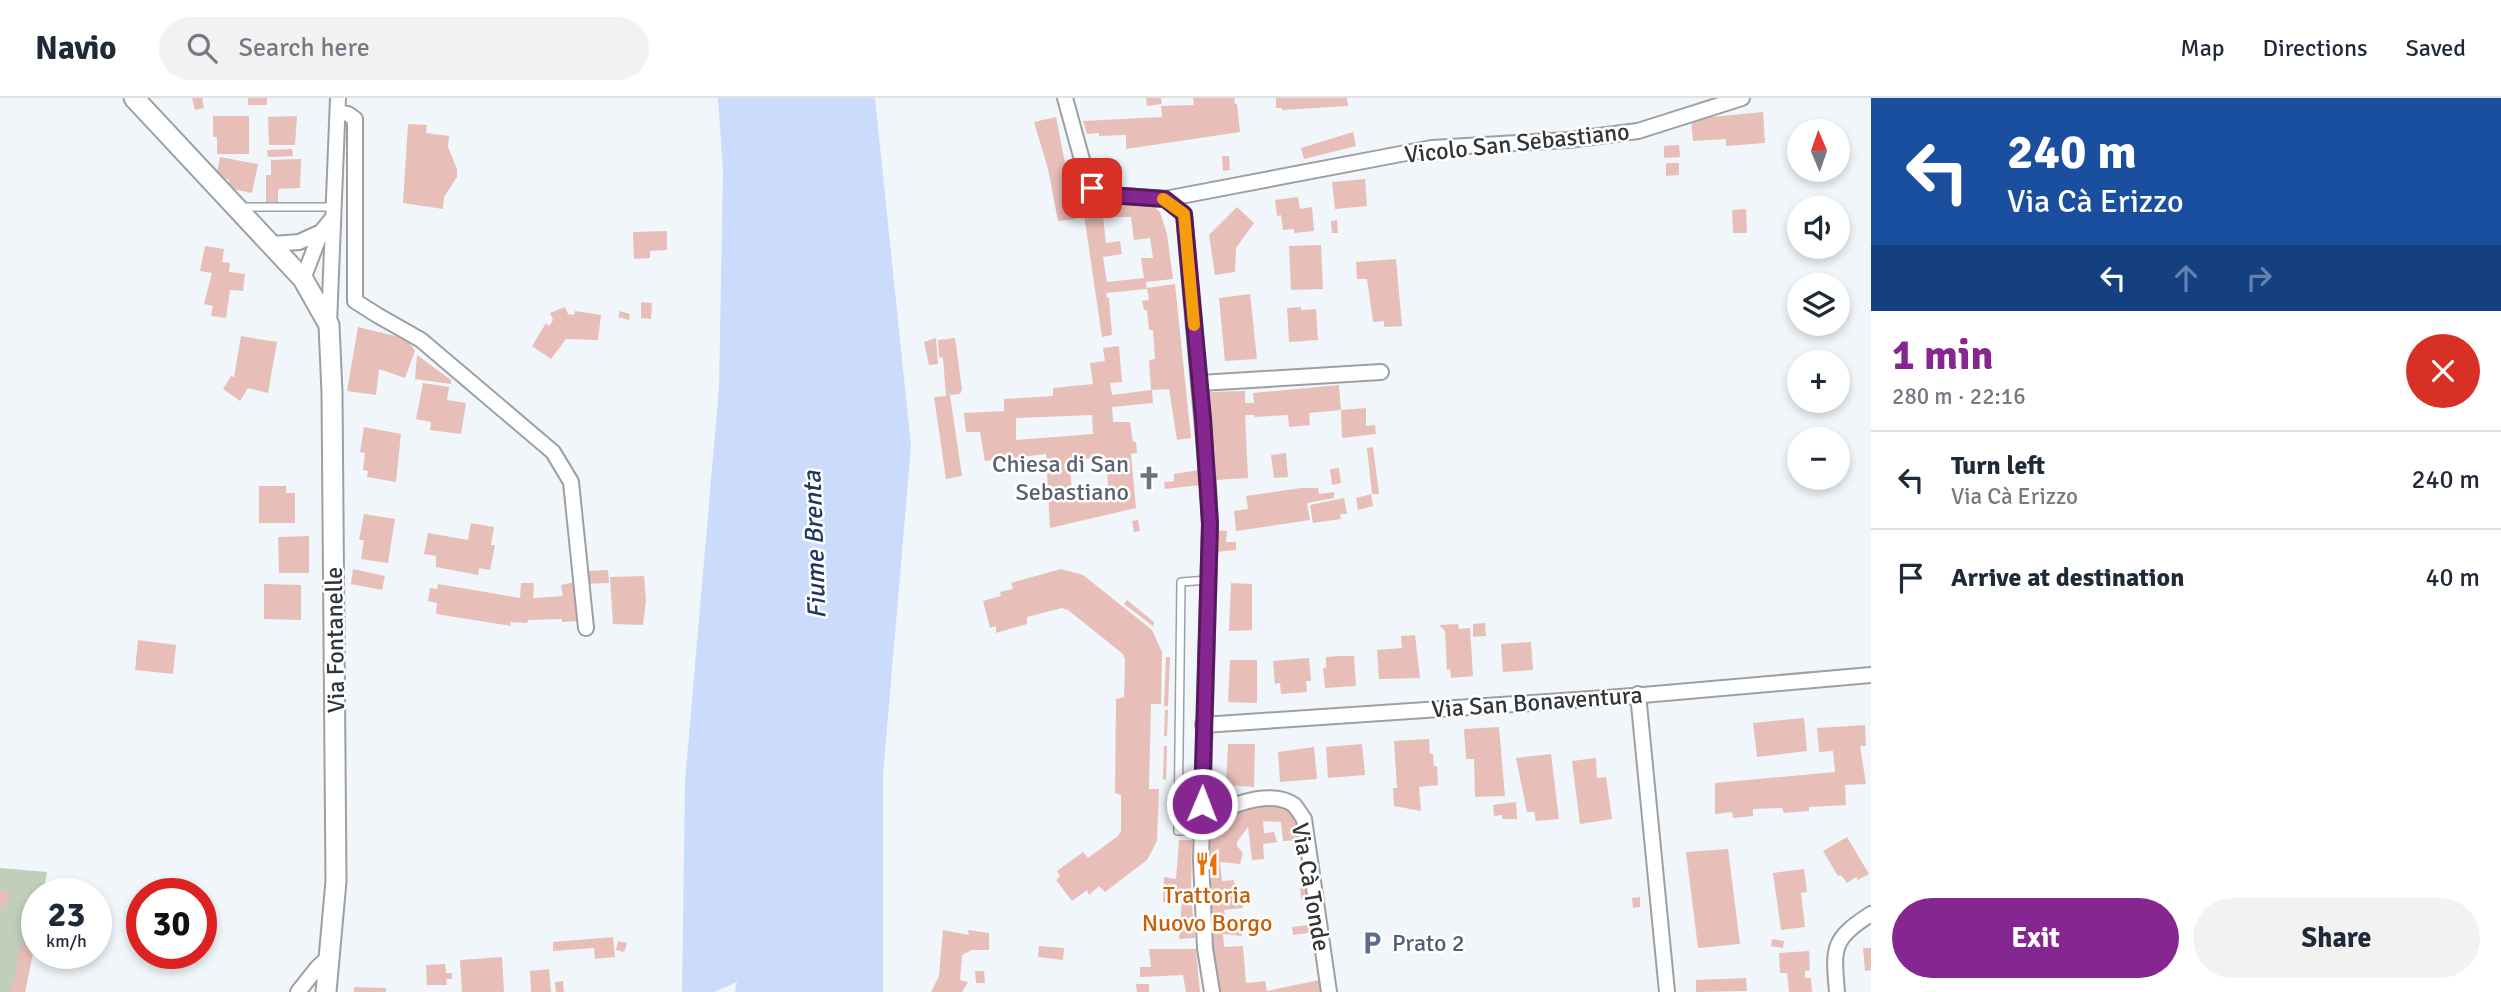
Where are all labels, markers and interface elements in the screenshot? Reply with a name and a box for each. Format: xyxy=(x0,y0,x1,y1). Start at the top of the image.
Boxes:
search box xyxy=(159,17,649,80)
text: Navio xyxy=(35,28,117,69)
icon: search xyxy=(183,29,221,67)
text: Search here xyxy=(239,32,370,64)
text: Map xyxy=(2180,33,2225,63)
text: Directions xyxy=(2263,33,2368,63)
text: Saved xyxy=(2406,33,2466,63)
street label: Vicolo San Sebastiano xyxy=(1403,116,1631,170)
north arrow xyxy=(1787,119,1850,182)
map controls xyxy=(1787,119,1850,490)
text: 240 m xyxy=(2007,122,2137,182)
icon: left xyxy=(1892,126,1983,217)
pin xyxy=(1062,158,1122,218)
icon: arrive xyxy=(1073,169,1111,207)
text: Via Cà Erizzo xyxy=(2007,182,2184,221)
button: sound xyxy=(1787,196,1850,259)
icon: left xyxy=(2094,259,2132,297)
icon: ahead xyxy=(2167,259,2205,297)
icon: right xyxy=(2240,259,2278,297)
button: layers xyxy=(1787,273,1850,336)
text: 1 min xyxy=(1892,330,1993,381)
button: close xyxy=(2406,334,2480,408)
button: + xyxy=(1787,350,1850,413)
text: 280 m · 22:16 xyxy=(1892,382,2026,411)
button: − xyxy=(1787,427,1850,490)
place label: Chiesa di San Sebastiano xyxy=(992,449,1129,507)
text: Turn left xyxy=(1951,450,2045,482)
icon: left xyxy=(1892,461,1930,499)
church icon: Chiesa di San Sebastiano xyxy=(1135,464,1163,492)
text: 240 m xyxy=(2411,464,2480,496)
water label: Fiume Brenta xyxy=(796,470,834,620)
text: Via Cà Erizzo xyxy=(1951,482,2078,511)
icon: arrive xyxy=(1892,559,1930,597)
text: Arrive at destination xyxy=(1951,562,2184,594)
text: 40 m xyxy=(2425,562,2480,594)
street label: Via Fontanelle xyxy=(319,567,351,713)
street label: Via San Bonaventura xyxy=(1430,680,1644,724)
position arrow xyxy=(1165,767,1239,841)
street label: Via Cà Tonde xyxy=(1285,821,1337,953)
restaurant icon: Trattoria Nuovo Borgo xyxy=(1193,850,1221,878)
speed limit sign: 30 xyxy=(126,878,217,969)
place label: Trattoria Nuovo Borgo xyxy=(1142,880,1272,938)
text: 23 xyxy=(48,893,85,936)
button: Exit xyxy=(1892,898,2179,978)
button: Share xyxy=(2193,898,2480,978)
place label: Prato 2 xyxy=(1392,928,1465,958)
parking icon: Prato 2 xyxy=(1358,929,1386,957)
text: km/h xyxy=(46,930,87,952)

